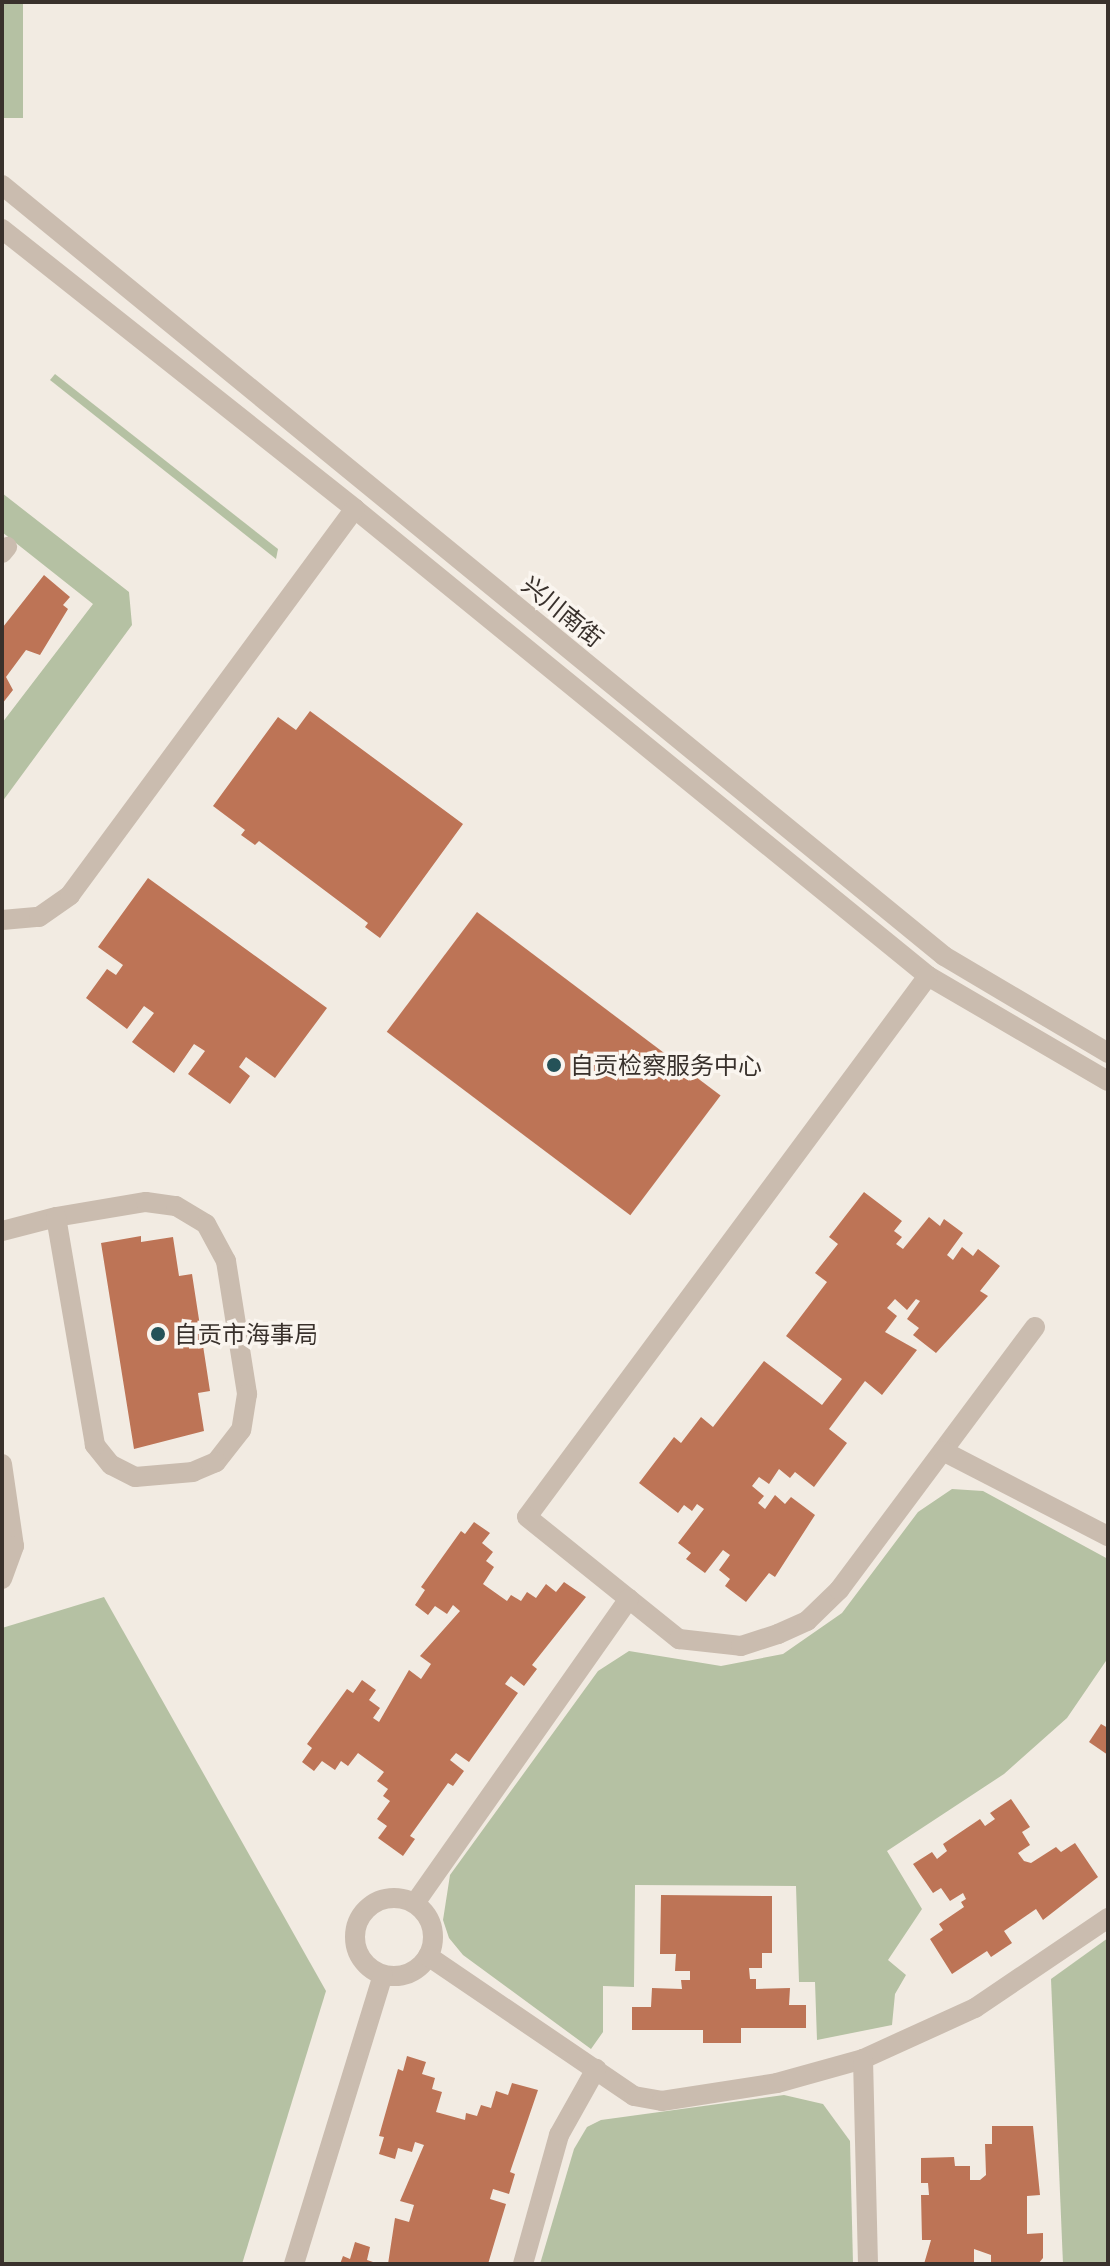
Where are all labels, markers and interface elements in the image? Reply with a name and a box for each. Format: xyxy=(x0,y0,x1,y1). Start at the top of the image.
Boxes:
street label: 兴川南街 xyxy=(517,570,609,652)
place label: 自贡检察服务中心 xyxy=(570,1051,762,1079)
marker: 自贡检察服务中心 xyxy=(545,1056,563,1074)
place label: 自贡市海事局 xyxy=(174,1320,318,1348)
marker: 自贡市海事局 xyxy=(149,1325,167,1343)

